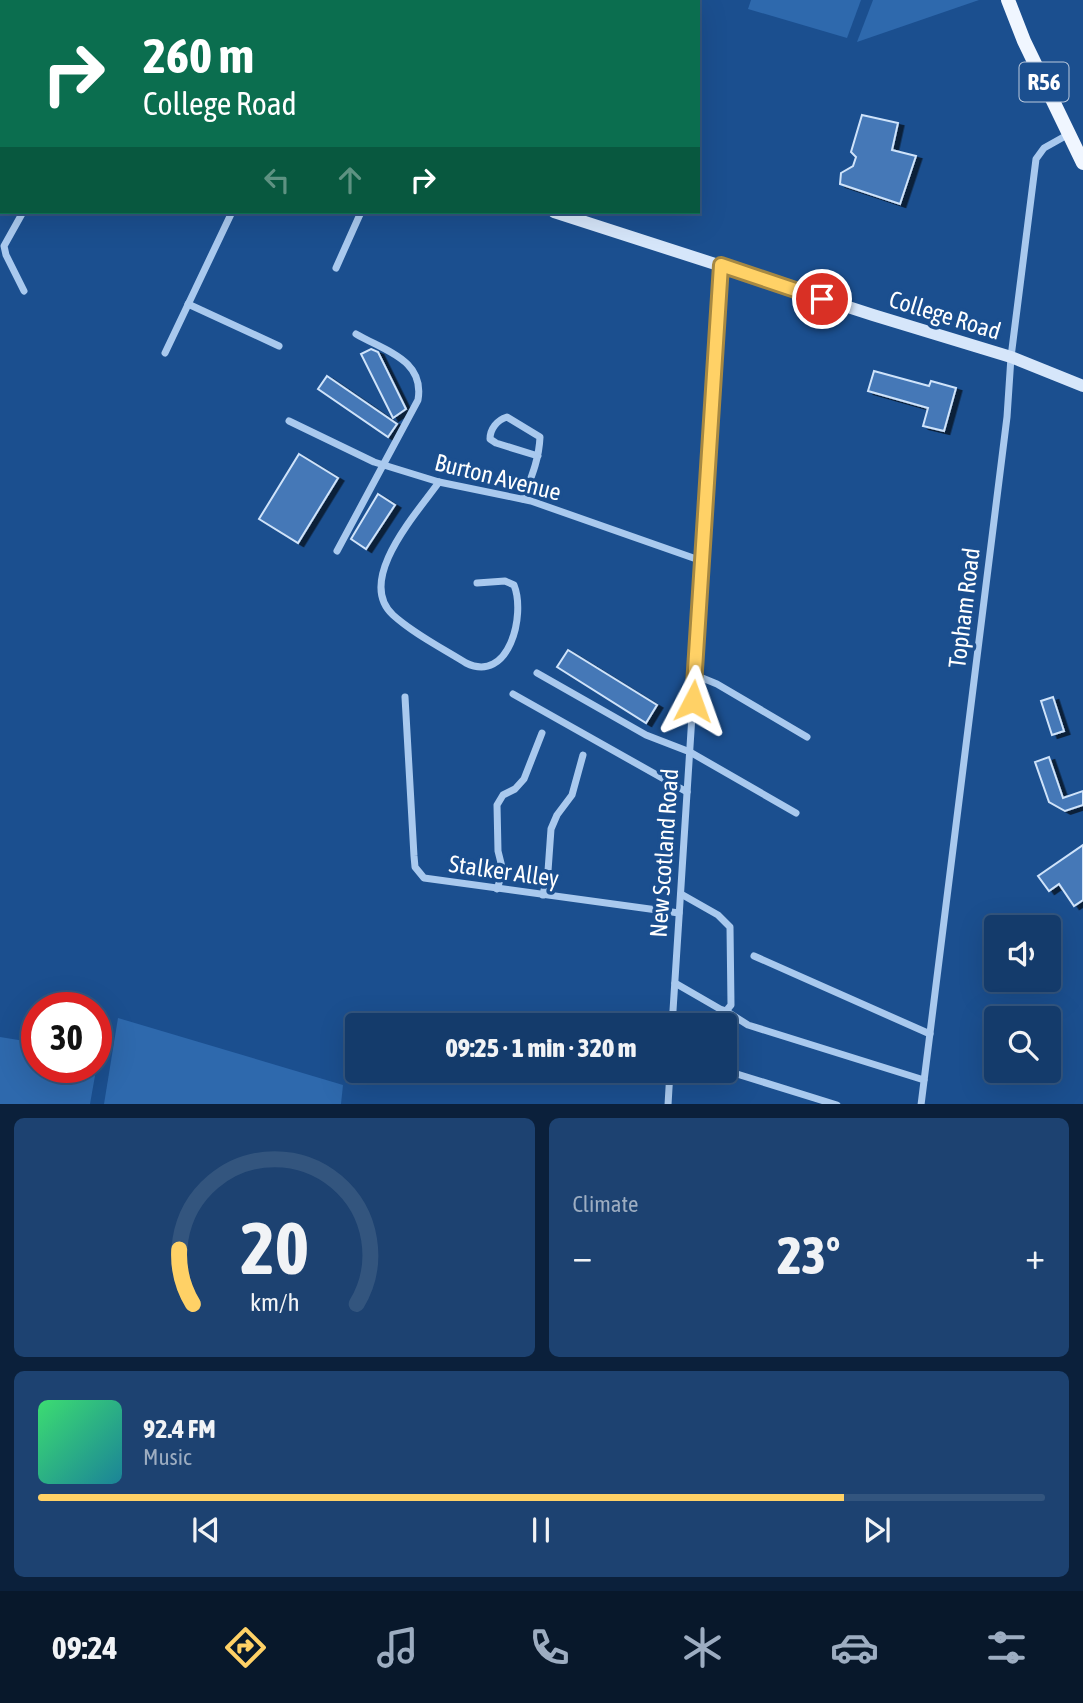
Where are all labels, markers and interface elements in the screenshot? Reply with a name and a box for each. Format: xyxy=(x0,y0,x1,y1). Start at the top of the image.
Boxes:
text: 260 m xyxy=(143,27,254,83)
icon: right xyxy=(28,28,119,119)
road number: R56 xyxy=(1020,62,1068,102)
text: College Road xyxy=(143,85,297,122)
icon: left xyxy=(258,161,296,199)
icon: ahead xyxy=(331,161,369,199)
icon: right xyxy=(404,161,442,199)
pin xyxy=(792,269,852,329)
icon: arrive xyxy=(803,280,841,318)
street label: College Road xyxy=(886,285,1004,345)
street label: Burton Avenue xyxy=(432,448,564,506)
street label: Topham Road xyxy=(943,546,985,670)
position arrow xyxy=(656,664,730,738)
street label: New Scotland Road xyxy=(645,768,683,938)
street label: Stalker Alley xyxy=(447,850,561,892)
map controls xyxy=(984,915,1061,1083)
button: sound xyxy=(984,915,1061,992)
speed limit sign: 30 xyxy=(21,992,112,1083)
button: search xyxy=(984,1006,1061,1083)
text: 09:25 · 1 min · 320 m xyxy=(446,1033,636,1063)
text: Climate xyxy=(573,1191,638,1217)
text: 20 xyxy=(240,1206,308,1289)
text: 23° xyxy=(777,1225,840,1285)
text: − xyxy=(573,1234,592,1277)
text: + xyxy=(1025,1234,1045,1277)
text: km/h xyxy=(249,1287,299,1315)
text: 92.4 FM xyxy=(143,1414,216,1444)
text: Music xyxy=(143,1444,191,1470)
icon: previous xyxy=(187,1511,225,1549)
icon: pause xyxy=(522,1511,560,1549)
icon: next xyxy=(858,1511,896,1549)
icon: directions xyxy=(221,1623,270,1672)
icon: music xyxy=(373,1623,422,1672)
icon: phone xyxy=(525,1623,574,1672)
icon: climate xyxy=(678,1623,727,1672)
icon: car xyxy=(830,1623,879,1672)
icon: filters xyxy=(982,1623,1031,1672)
text: 09:24 xyxy=(52,1629,118,1666)

